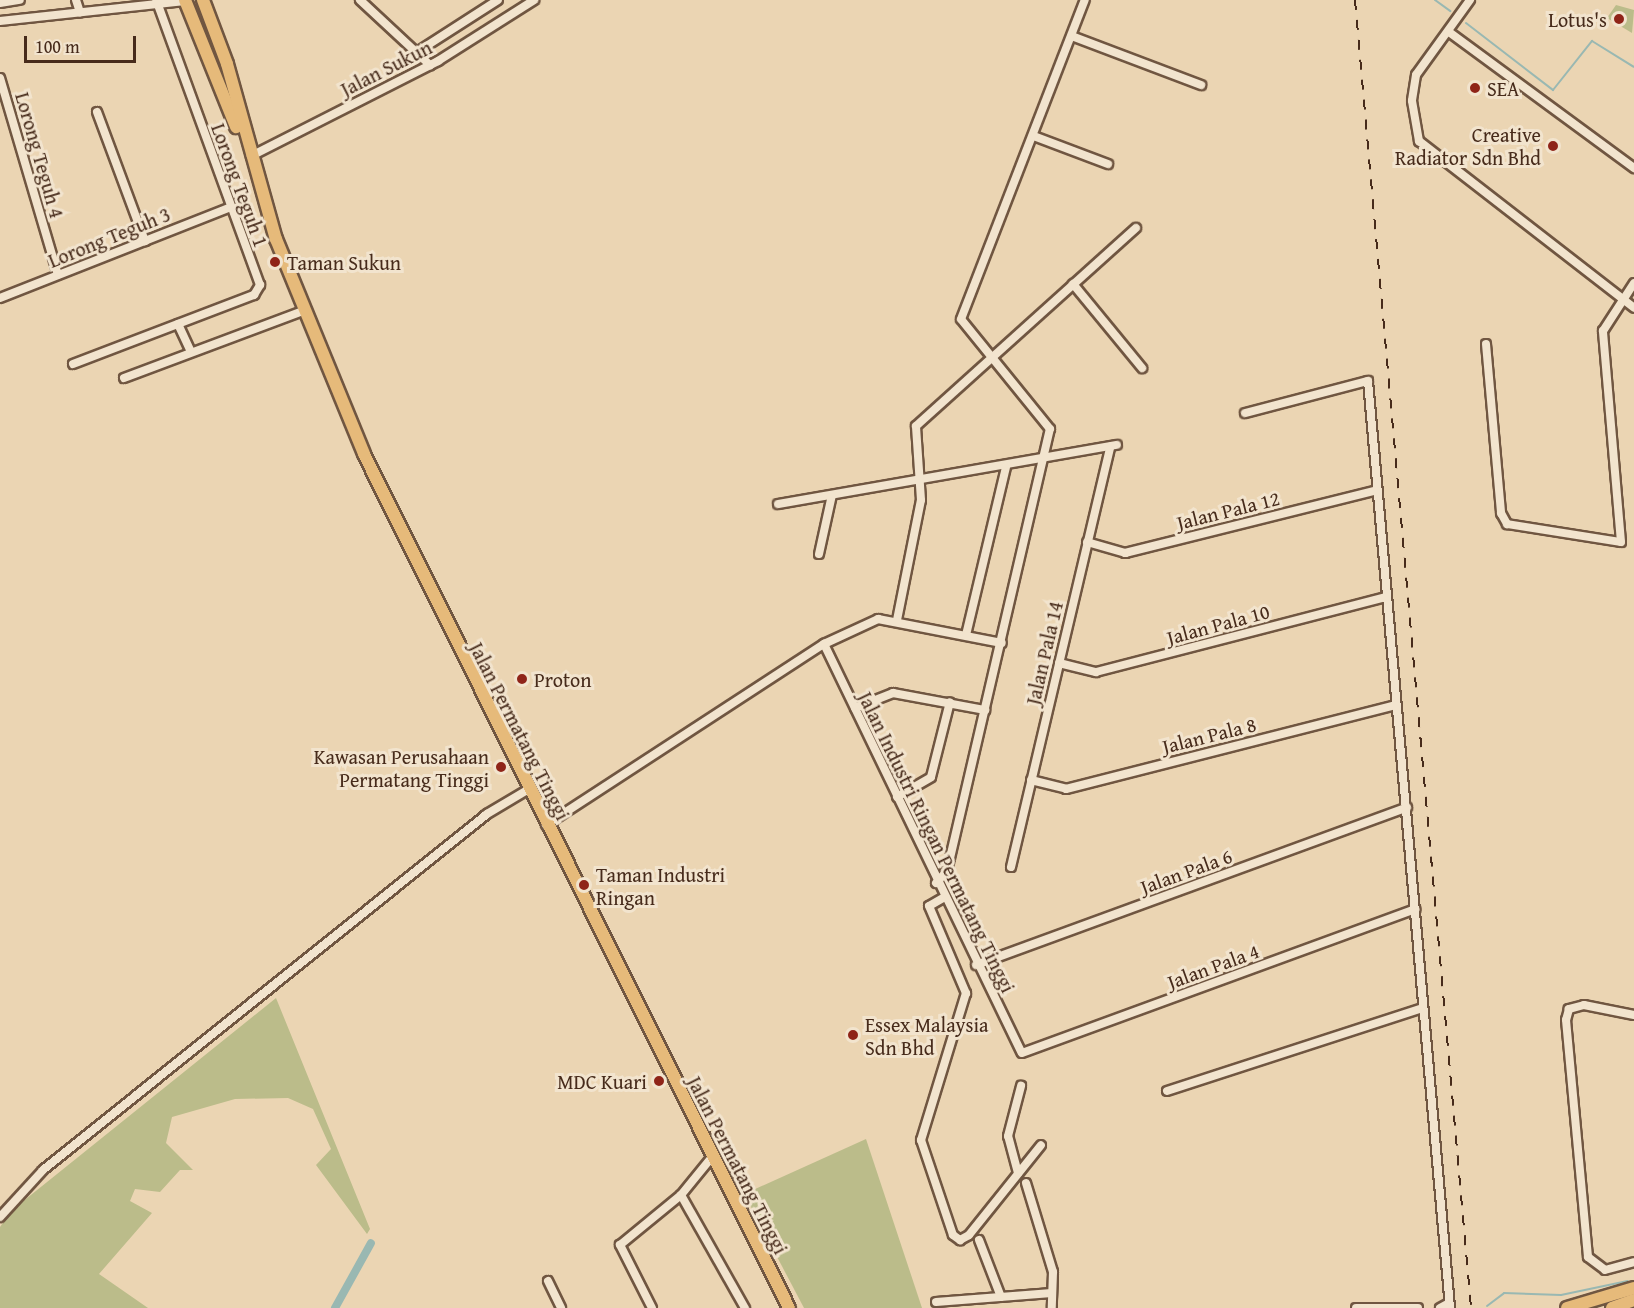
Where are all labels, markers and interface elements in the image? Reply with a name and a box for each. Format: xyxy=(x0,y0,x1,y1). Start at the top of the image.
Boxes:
place label: Lotus's xyxy=(1548,7,1607,31)
marker: Lotus's xyxy=(1612,12,1626,26)
scale bar xyxy=(27,24,140,62)
text: 100 m xyxy=(35,33,80,60)
street label: Jalan Sukun xyxy=(336,35,436,101)
place label: SEA xyxy=(1487,76,1519,100)
marker: SEA xyxy=(1468,81,1482,95)
street label: Lorong Teguh 4 xyxy=(11,89,69,221)
street label: Lorong Teguh 1 xyxy=(207,120,273,250)
place label: Creative Radiator Sdn Bhd xyxy=(1395,122,1541,169)
marker: Creative Radiator Sdn Bhd xyxy=(1546,139,1560,153)
street label: Lorong Teguh 3 xyxy=(44,202,174,272)
place label: Taman Sukun xyxy=(287,250,401,274)
marker: Taman Sukun xyxy=(268,255,282,269)
street label: Jalan Pala 12 xyxy=(1174,486,1282,534)
street label: Jalan Pala 14 xyxy=(1020,599,1068,707)
street label: Jalan Pala 10 xyxy=(1164,599,1272,649)
street label: Jalan Permatang Tinggi xyxy=(465,638,575,824)
place label: Proton xyxy=(534,667,591,691)
marker: Proton xyxy=(515,672,529,686)
street label: Jalan Industri Ringan Permatang Tinggi xyxy=(853,688,1021,996)
street label: Jalan Pala 8 xyxy=(1160,712,1258,758)
place label: Kawasan Perusahaan Permatang Tinggi xyxy=(314,744,489,791)
marker: Kawasan Perusahaan Permatang Tinggi xyxy=(494,760,508,774)
street label: Jalan Pala 6 xyxy=(1137,843,1235,899)
place label: Taman Industri Ringan xyxy=(596,862,725,909)
marker: Taman Industri Ringan xyxy=(577,878,591,892)
street label: Jalan Pala 4 xyxy=(1164,938,1262,994)
place label: Essex Malaysia Sdn Bhd xyxy=(865,1012,989,1059)
marker: Essex Malaysia Sdn Bhd xyxy=(846,1028,860,1042)
place label: MDC Kuari xyxy=(557,1069,647,1093)
street label: Jalan Permatang Tinggi xyxy=(683,1072,793,1258)
marker: MDC Kuari xyxy=(652,1074,666,1088)

